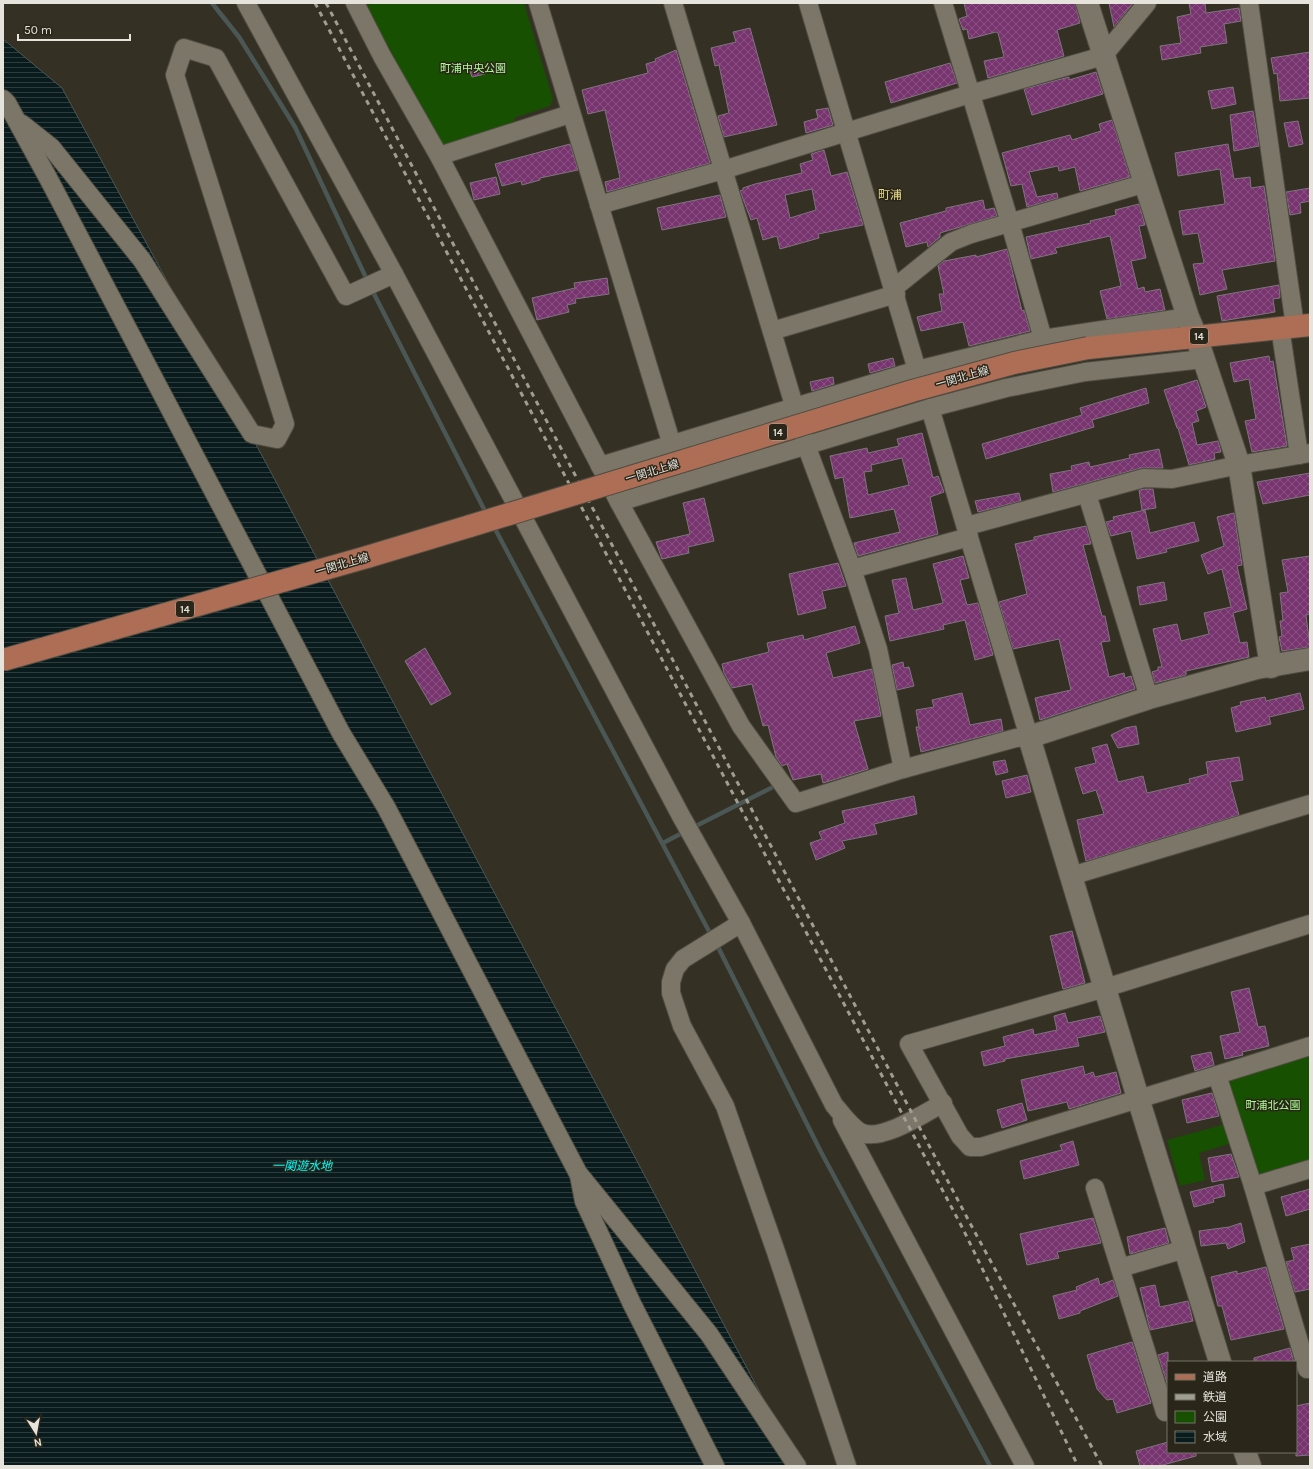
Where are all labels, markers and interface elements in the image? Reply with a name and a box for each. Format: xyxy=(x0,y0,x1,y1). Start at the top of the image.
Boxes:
scale bar xyxy=(18,16,130,42)
text: 50 m xyxy=(24,23,52,37)
park label: 町浦中央公園 xyxy=(440,62,506,75)
district label: 町浦 xyxy=(878,188,902,202)
road number: 14 xyxy=(1190,328,1208,344)
street label: 一関北上線 xyxy=(934,364,990,391)
road number: 14 xyxy=(769,424,787,440)
street label: 一関北上線 xyxy=(624,457,680,486)
street label: 一関北上線 xyxy=(314,551,370,578)
road number: 14 xyxy=(176,601,194,617)
park label: 町浦北公園 xyxy=(1246,1099,1301,1112)
water label: 一関遊水地 xyxy=(272,1159,334,1173)
legend xyxy=(1167,1361,1297,1453)
text: 道路 xyxy=(1203,1370,1227,1384)
text: 鉄道 xyxy=(1203,1390,1227,1404)
text: 公園 xyxy=(1203,1410,1227,1424)
north arrow xyxy=(16,1413,56,1453)
text: 水域 xyxy=(1203,1430,1227,1444)
text: N xyxy=(33,1435,43,1449)

